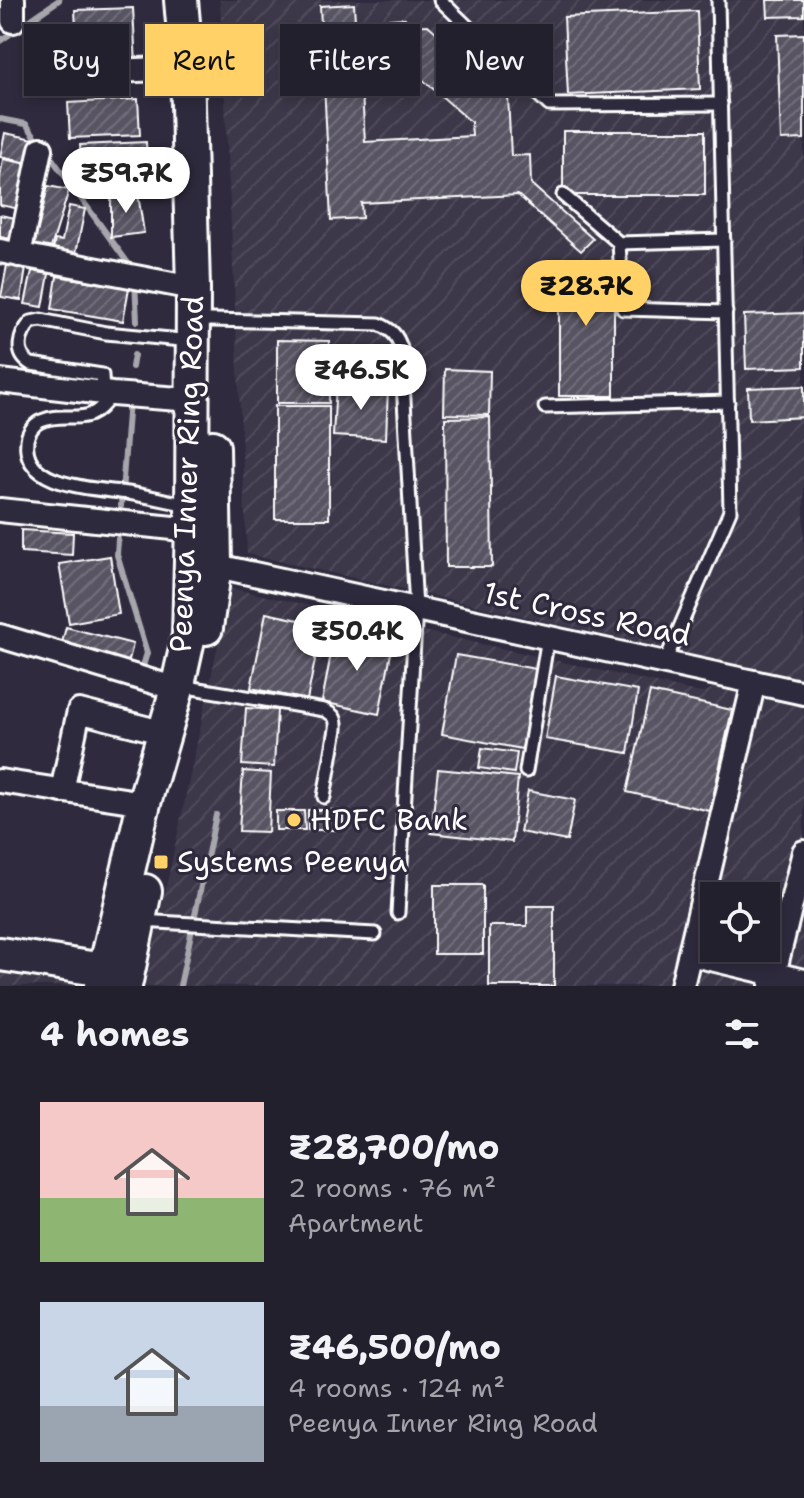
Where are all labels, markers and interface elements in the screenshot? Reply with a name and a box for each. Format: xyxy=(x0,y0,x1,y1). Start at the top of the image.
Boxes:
chip: Buy xyxy=(24,24,129,96)
chip: Rent xyxy=(145,24,264,96)
chip: Filters xyxy=(280,24,420,96)
chip: New xyxy=(436,24,553,96)
pin: ₹59.7K xyxy=(61,147,191,215)
text: ₹59.7K xyxy=(80,155,172,190)
pin: ₹28.7K xyxy=(521,260,651,328)
text: ₹28.7K xyxy=(539,268,633,303)
street label: Peenya Inner Ring Road xyxy=(160,295,213,653)
pin: ₹46.5K xyxy=(296,344,426,412)
text: ₹46.5K xyxy=(313,352,409,387)
street label: 1st Cross Road xyxy=(479,571,695,656)
pin: ₹50.4K xyxy=(292,605,422,673)
text: ₹50.4K xyxy=(311,613,403,648)
place label: HDFC Bank xyxy=(310,799,468,840)
marker: HDFC Bank xyxy=(285,811,303,829)
place label: Systems Peenya xyxy=(177,841,407,882)
marker: Systems Peenya xyxy=(152,853,170,871)
map controls xyxy=(700,882,780,962)
button: locate xyxy=(700,882,780,962)
text: 4 homes xyxy=(40,1011,189,1057)
icon: filters xyxy=(720,1012,764,1056)
text: ₹28,700/mo xyxy=(288,1124,500,1170)
icon: home xyxy=(104,1134,200,1230)
text: 2 rooms · 76 m² xyxy=(288,1170,496,1205)
text: Apartment xyxy=(288,1205,424,1240)
text: ₹46,500/mo xyxy=(288,1324,501,1370)
icon: home xyxy=(104,1334,200,1430)
text: 4 rooms · 124 m² xyxy=(288,1370,505,1405)
text: Peenya Inner Ring Road xyxy=(288,1405,598,1440)

